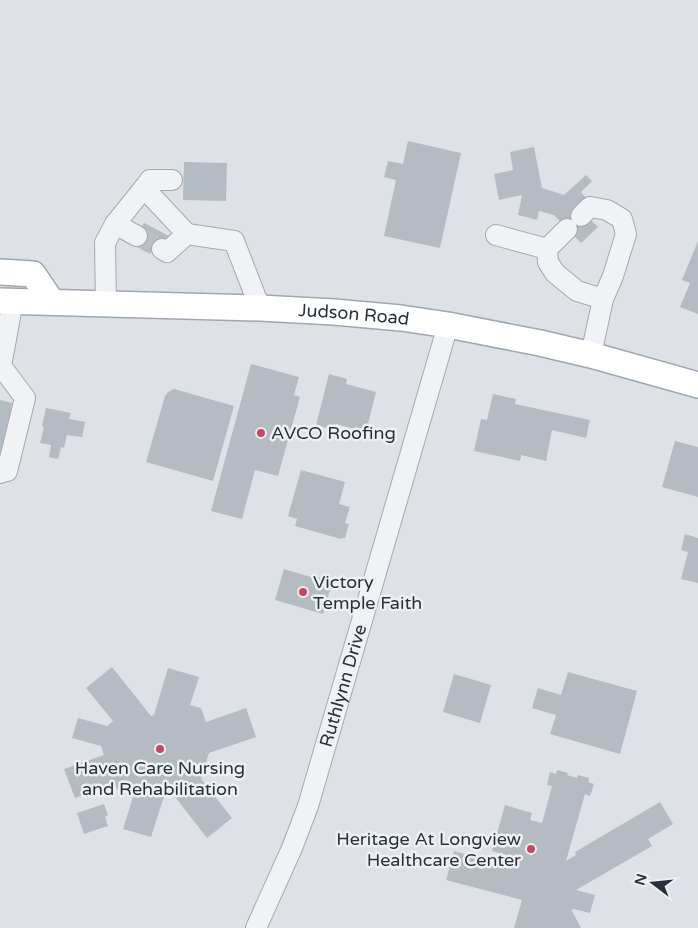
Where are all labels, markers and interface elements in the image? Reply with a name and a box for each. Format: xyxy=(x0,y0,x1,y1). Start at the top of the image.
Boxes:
street label: Judson Road xyxy=(298,299,411,330)
place label: AVCO Roofing xyxy=(271,422,396,444)
marker: AVCO Roofing xyxy=(255,427,267,439)
place label: Victory Temple Faith xyxy=(313,571,422,614)
marker: Victory Temple Faith xyxy=(297,586,309,598)
street label: Ruthlynn Drive xyxy=(315,622,371,750)
marker: Haven Care Nursing and Rehabilitation xyxy=(154,743,166,755)
place label: Haven Care Nursing and Rehabilitation xyxy=(75,757,245,800)
place label: Heritage At Longview Healthcare Center xyxy=(336,828,521,871)
marker: Heritage At Longview Healthcare Center xyxy=(525,843,537,855)
north arrow xyxy=(628,858,678,908)
text: N xyxy=(631,872,651,887)

